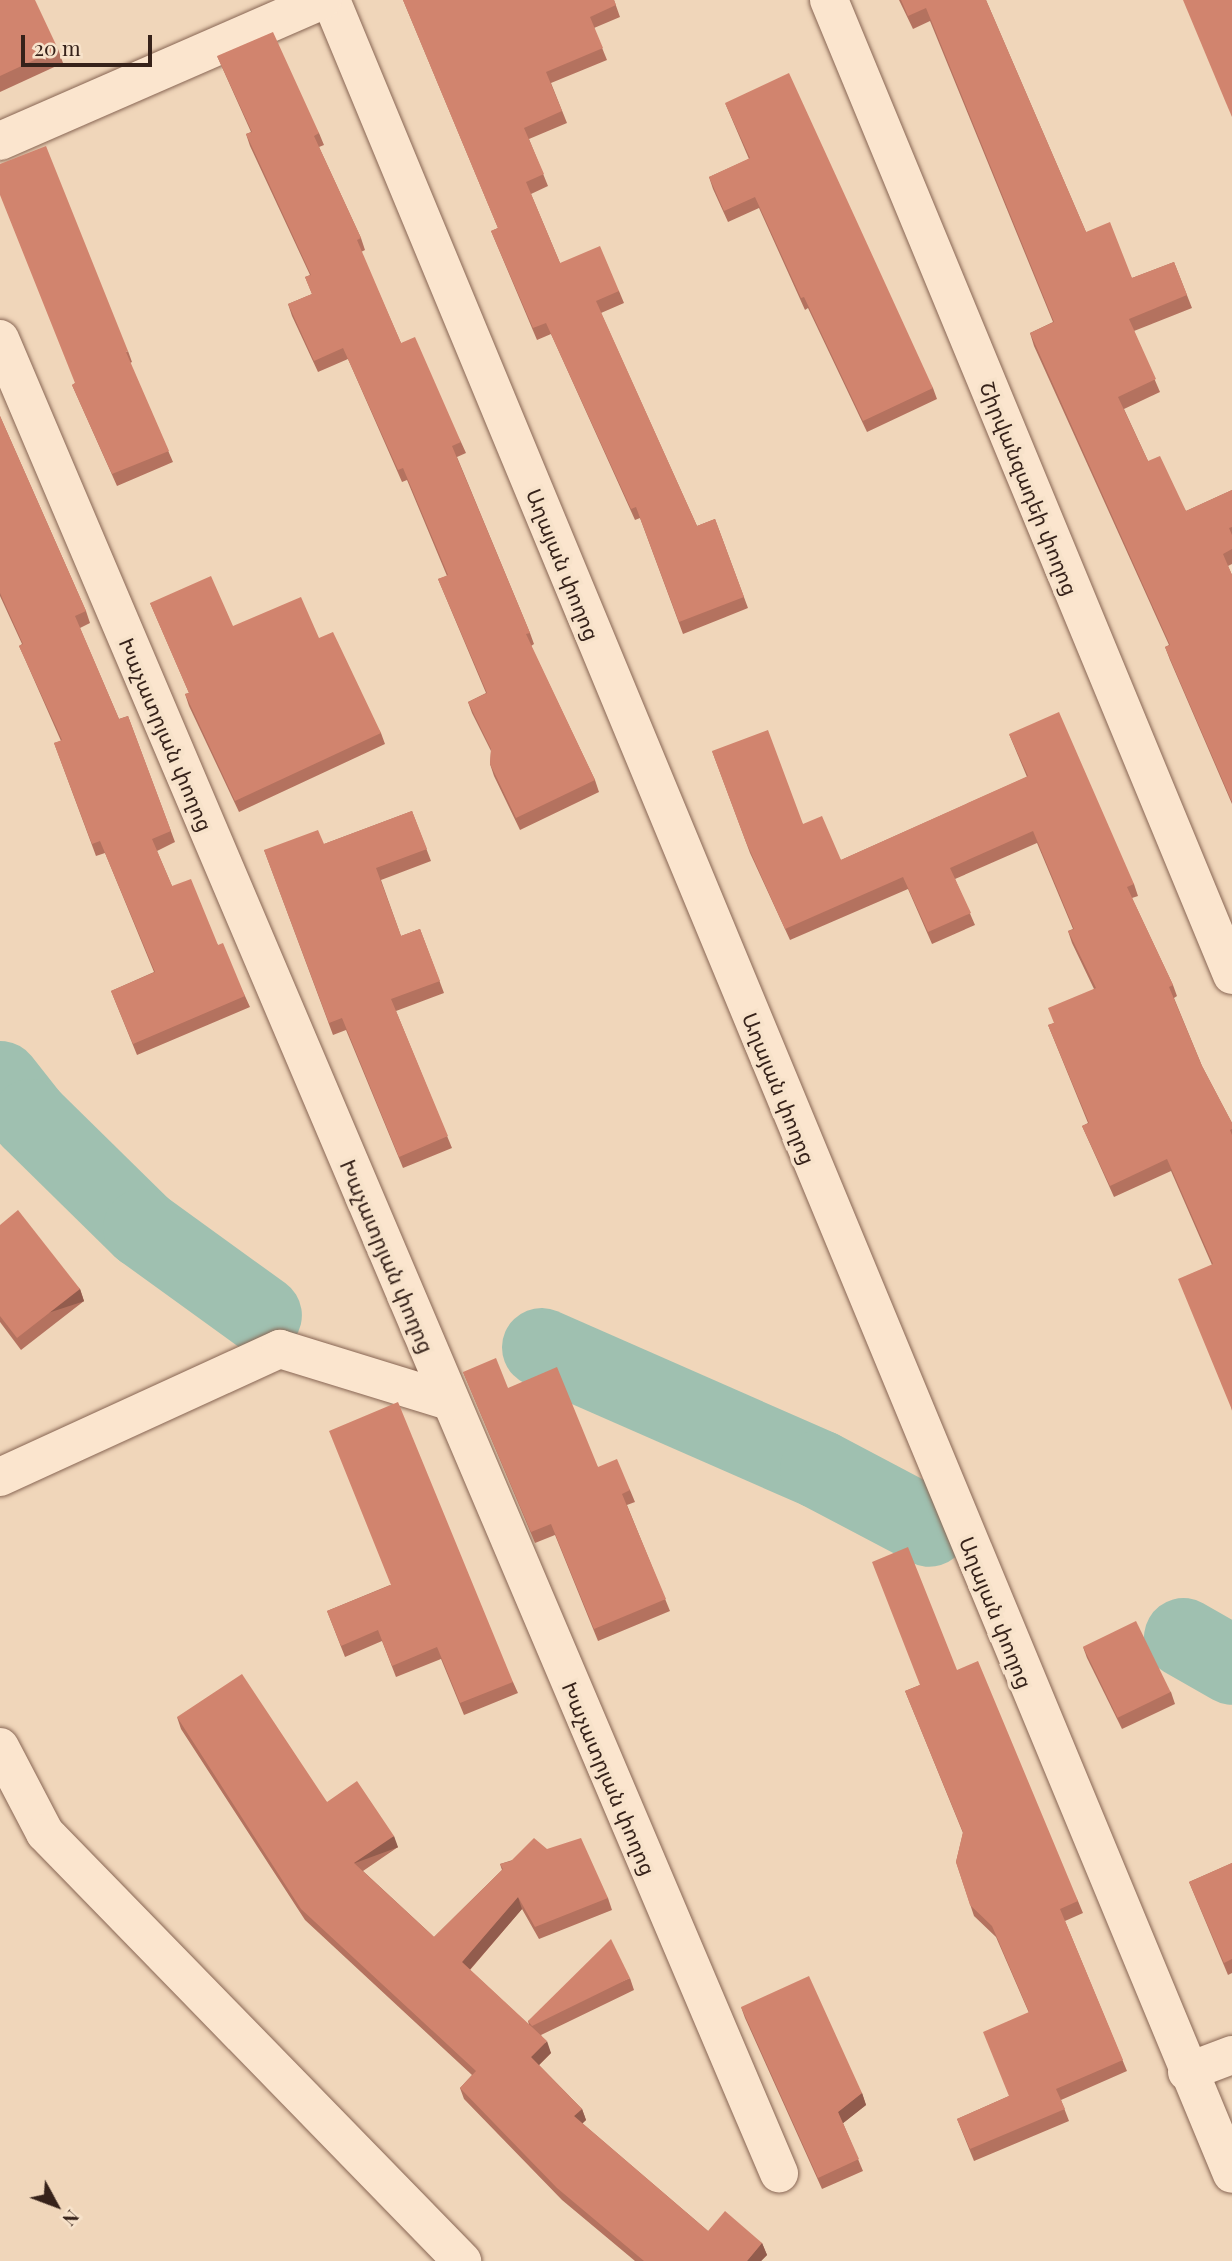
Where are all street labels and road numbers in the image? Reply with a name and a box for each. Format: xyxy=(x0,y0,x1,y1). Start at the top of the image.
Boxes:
street label: Շիրվանզադեի փողոց xyxy=(976,377,1084,599)
street label: Աղայան փողոց xyxy=(522,485,606,643)
street label: Խաչատրյան փողոց xyxy=(115,634,219,834)
street label: Աղայան փողոց xyxy=(738,1009,822,1167)
street label: Խաչատրյան փողոց xyxy=(336,1156,440,1356)
street label: Աղայան փողոց xyxy=(955,1533,1039,1691)
street label: Խաչատրյան փողոց xyxy=(558,1678,662,1878)

